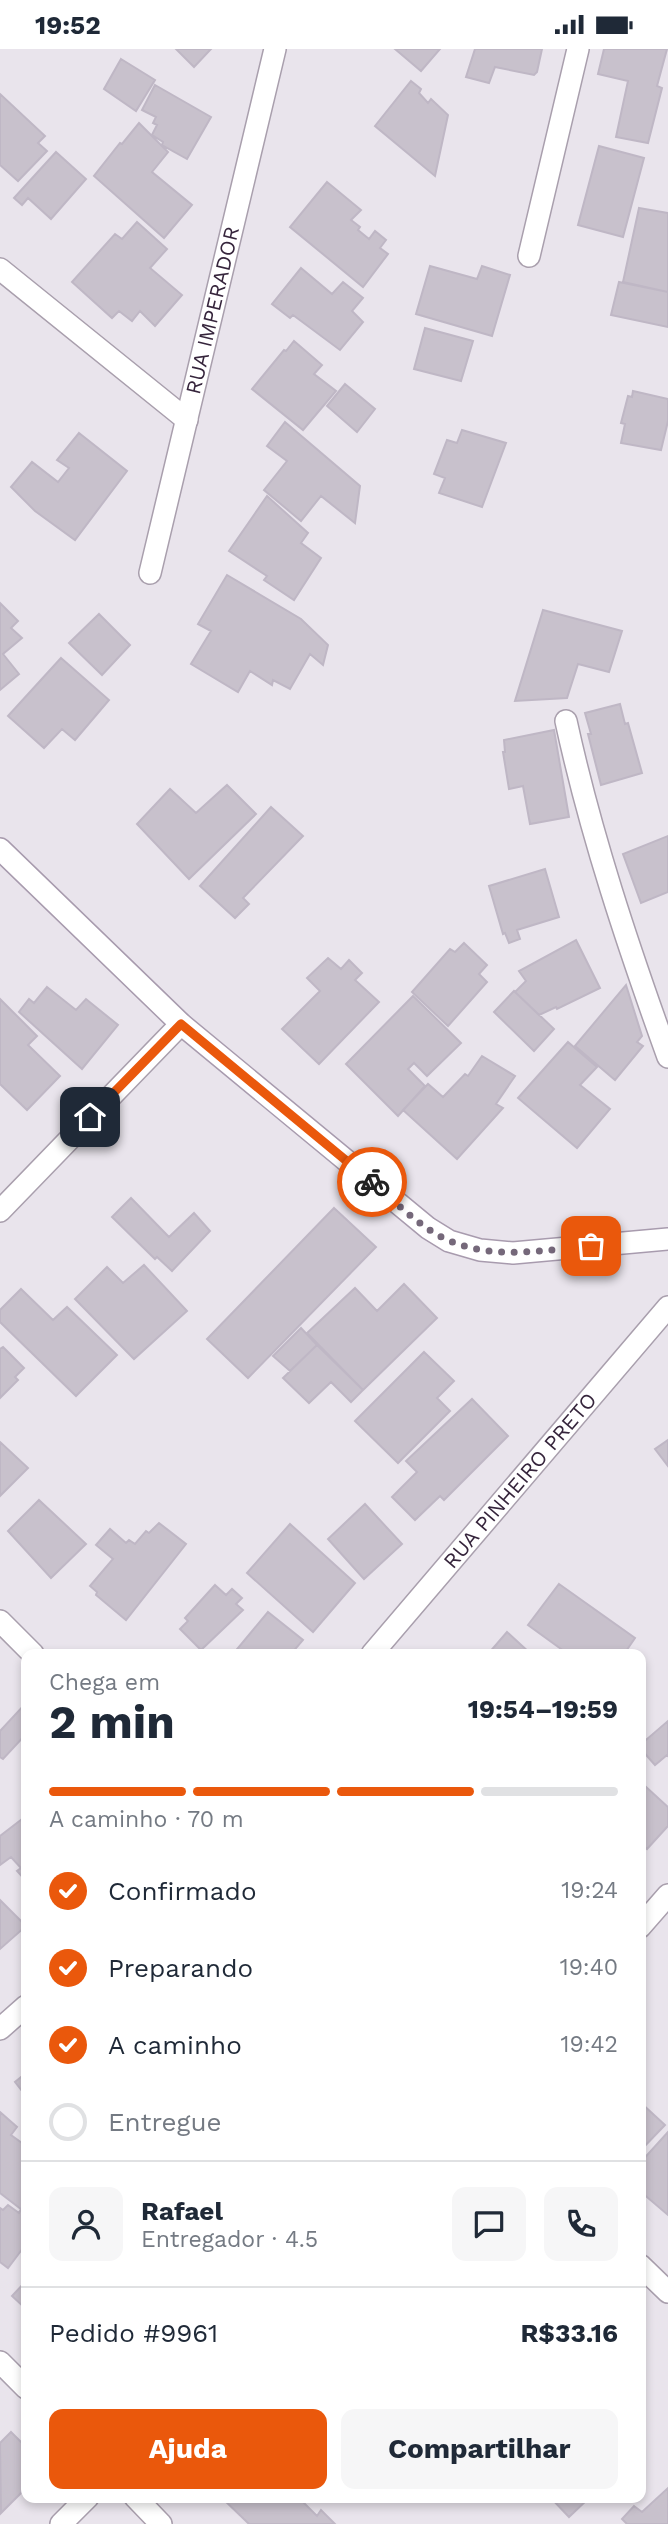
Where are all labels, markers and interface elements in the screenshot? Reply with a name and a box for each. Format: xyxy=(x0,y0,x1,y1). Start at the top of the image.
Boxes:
text: 19:52 xyxy=(35,10,101,40)
street label: RUA IMPERADOR xyxy=(180,224,244,397)
pin xyxy=(60,1087,120,1147)
icon: home xyxy=(71,1098,109,1136)
courier xyxy=(337,1147,407,1217)
icon: bike xyxy=(353,1163,391,1201)
pin xyxy=(561,1216,621,1276)
icon: bag xyxy=(572,1227,610,1265)
street label: RUA PINHEIRO PRETO xyxy=(438,1387,601,1573)
text: Chega em xyxy=(49,1669,160,1696)
text: 19:54–19:59 xyxy=(468,1694,618,1724)
text: 2 min xyxy=(49,1695,175,1749)
text: A caminho · 70 m xyxy=(49,1806,244,1833)
icon: check xyxy=(49,1872,87,1910)
text: Confirmado xyxy=(108,1876,257,1906)
text: 19:24 xyxy=(561,1877,618,1904)
icon: check xyxy=(49,1949,87,1987)
text: Preparando xyxy=(108,1953,253,1983)
text: 19:40 xyxy=(560,1954,618,1981)
icon: check xyxy=(49,2026,87,2064)
text: A caminho xyxy=(108,2030,242,2060)
text: 19:42 xyxy=(561,2031,618,2058)
text: Entregue xyxy=(108,2107,221,2137)
button: person xyxy=(49,2187,123,2261)
button: chat xyxy=(452,2187,526,2261)
button: phone xyxy=(544,2187,618,2261)
text: Rafael xyxy=(141,2196,223,2226)
text: Entregador · 4.5 xyxy=(141,2226,318,2253)
text: Pedido #9961 xyxy=(49,2318,218,2348)
text: R$33.16 xyxy=(520,2318,618,2348)
button: Ajuda xyxy=(49,2409,327,2489)
button: Compartilhar xyxy=(341,2409,618,2489)

